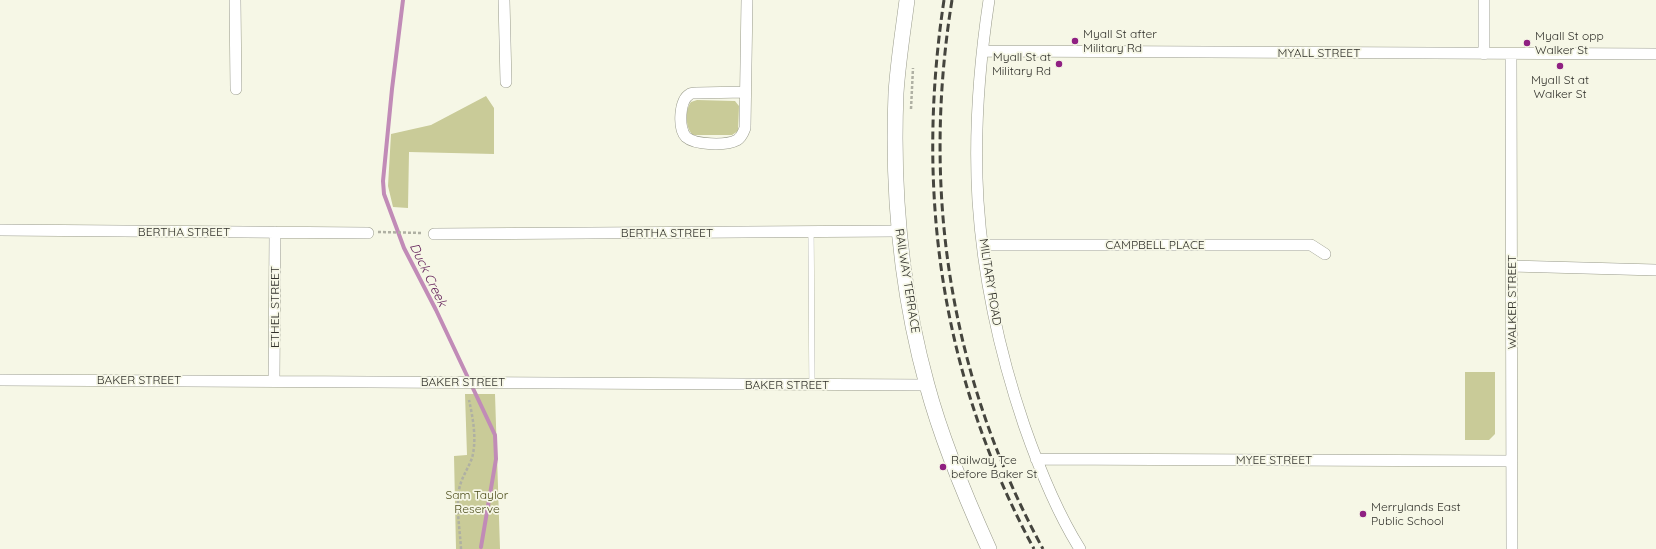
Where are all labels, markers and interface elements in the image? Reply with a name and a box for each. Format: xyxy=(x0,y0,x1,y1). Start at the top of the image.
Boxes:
place label: Myall St after Military Rd xyxy=(1083,27,1157,55)
place label: Myall St opp Walker St xyxy=(1535,29,1604,57)
marker: Myall St after Military Rd xyxy=(1070,36,1080,46)
marker: Myall St opp Walker St xyxy=(1522,38,1532,48)
street label: MYALL STREET xyxy=(1278,46,1360,60)
place label: Myall St at Military Rd xyxy=(992,50,1051,78)
marker: Myall St at Military Rd xyxy=(1054,59,1064,69)
marker: Myall St at Walker St xyxy=(1555,61,1565,71)
place label: Myall St at Walker St xyxy=(1531,73,1589,101)
street label: BERTHA STREET xyxy=(138,225,230,239)
street label: BERTHA STREET xyxy=(621,226,713,240)
street label: RAILWAY TERRACE xyxy=(892,228,922,334)
street label: MILITARY ROAD xyxy=(976,237,1004,327)
street label: CAMPBELL PLACE xyxy=(1105,238,1205,252)
water label: Duck Creek xyxy=(406,241,450,309)
street label: WALKER STREET xyxy=(1505,255,1519,349)
street label: ETHEL STREET xyxy=(268,266,282,348)
street label: BAKER STREET xyxy=(97,373,181,387)
street label: BAKER STREET xyxy=(421,375,505,389)
street label: BAKER STREET xyxy=(745,378,829,392)
place label: Railway Tce before Baker St xyxy=(951,453,1037,481)
street label: MYEE STREET xyxy=(1236,453,1312,467)
marker: Railway Tce before Baker St xyxy=(938,462,948,472)
park label: Sam Taylor Reserve xyxy=(446,488,508,516)
place label: Merrylands East Public School xyxy=(1371,500,1461,528)
marker: Merrylands East Public School xyxy=(1358,509,1368,519)

